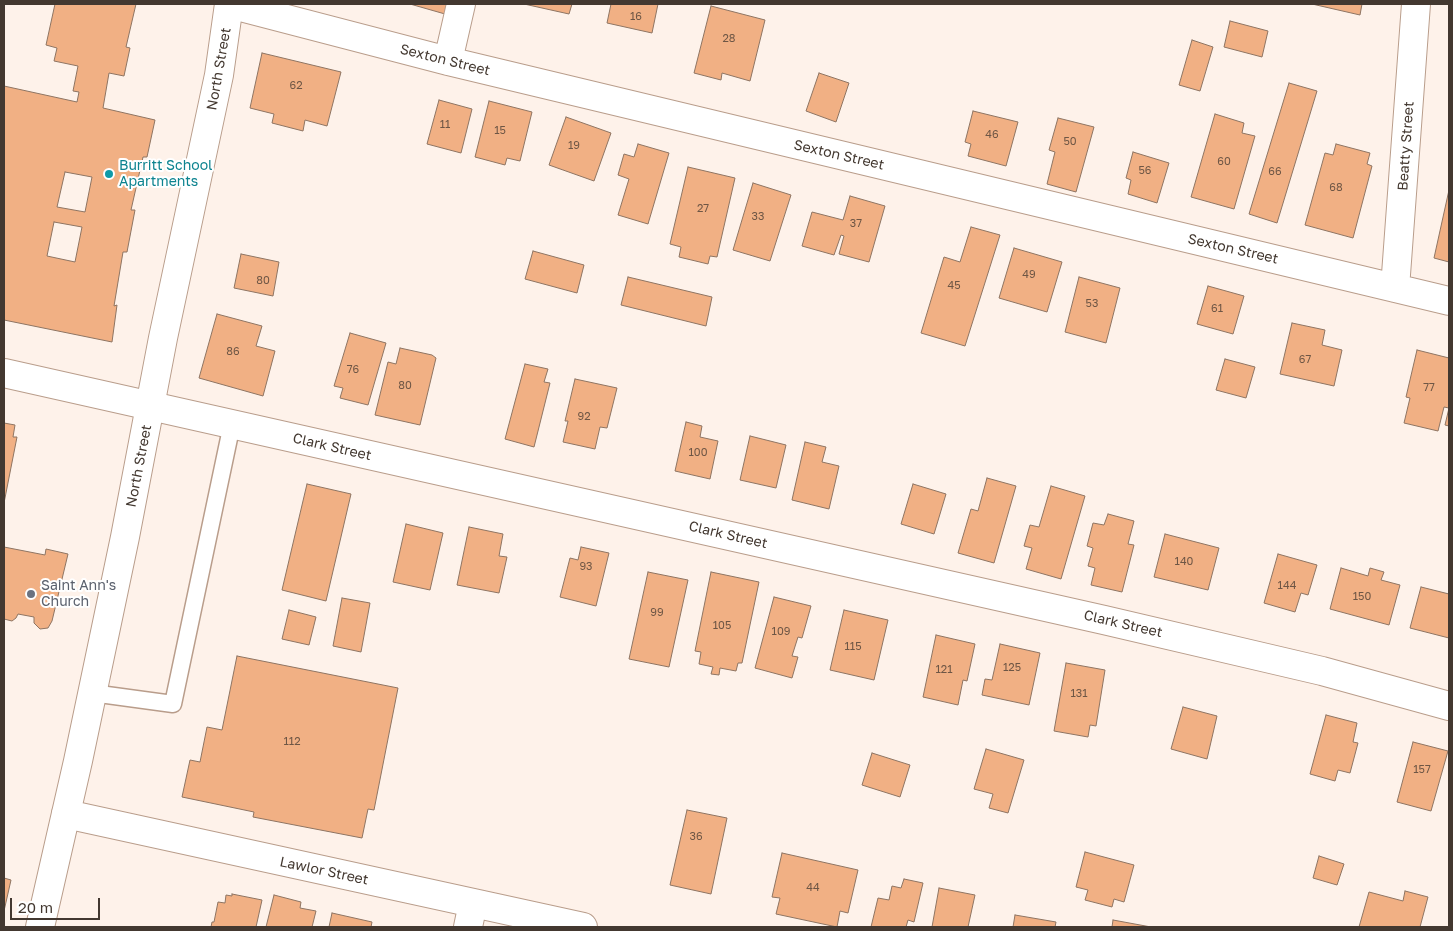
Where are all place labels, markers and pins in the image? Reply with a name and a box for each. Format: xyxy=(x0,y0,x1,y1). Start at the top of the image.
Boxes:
place label: Burritt School Apartments xyxy=(119,158,213,190)
marker: Burritt School Apartments xyxy=(103,168,115,180)
place label: Saint Ann's Church xyxy=(41,578,116,610)
marker: Saint Ann's Church xyxy=(25,588,37,600)

